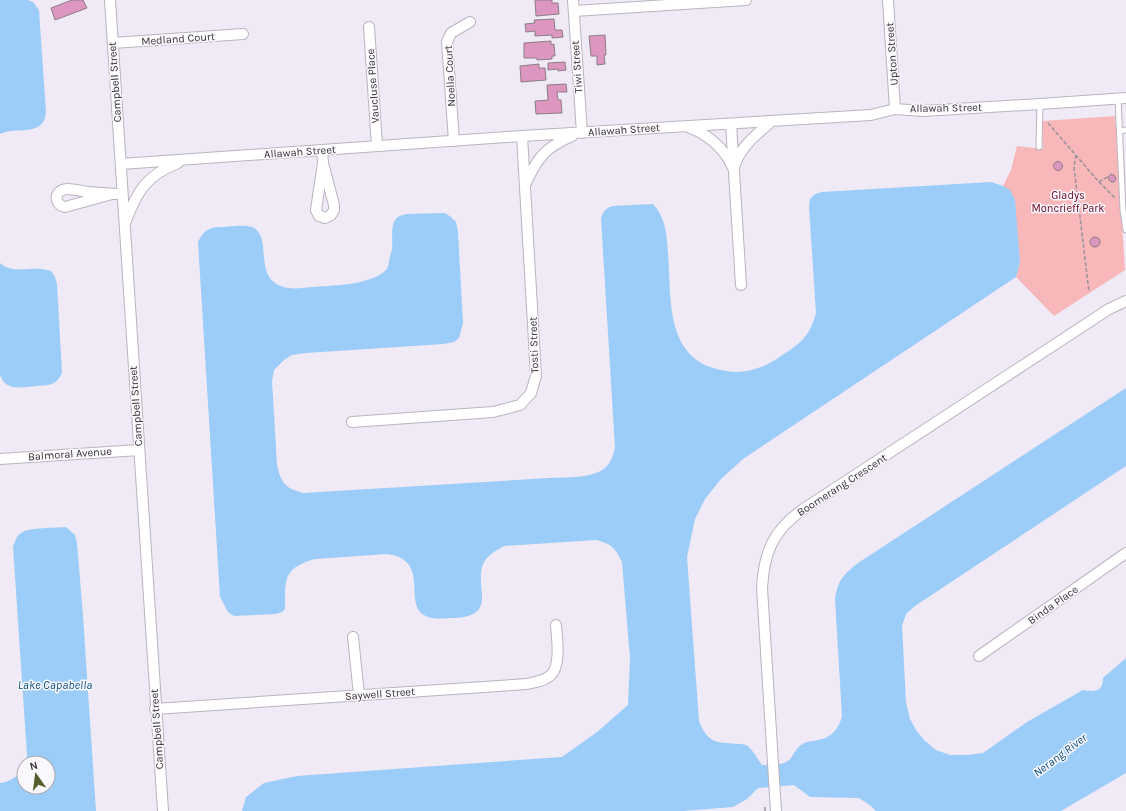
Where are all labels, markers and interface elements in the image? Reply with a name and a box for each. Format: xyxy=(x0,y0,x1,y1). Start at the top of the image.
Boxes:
street label: Upton Street xyxy=(883,22,901,86)
street label: Medland Court xyxy=(141,30,215,48)
street label: Tiwi Street xyxy=(569,40,585,94)
street label: Campbell Street xyxy=(106,41,124,123)
street label: Noella Court xyxy=(442,45,458,107)
street label: Vaucluse Place xyxy=(364,48,382,124)
street label: Allawah Street xyxy=(910,101,982,115)
street label: Allawah Street xyxy=(588,121,660,139)
street label: Allawah Street xyxy=(264,143,336,161)
park label: Gladys Moncrieff Park xyxy=(1031,189,1105,215)
street label: Tosti Street xyxy=(527,316,541,374)
street label: Campbell Street xyxy=(127,365,145,447)
street label: Balmoral Avenue xyxy=(28,445,113,463)
street label: Boomerang Crescent xyxy=(795,451,889,519)
street label: Binda Place xyxy=(1025,583,1081,627)
water label: Lake Capabella xyxy=(18,678,92,692)
street label: Saywell Street xyxy=(344,685,416,703)
street label: Campbell Street xyxy=(148,688,166,770)
water label: Nerang River xyxy=(1031,730,1090,780)
north arrow xyxy=(16,755,56,795)
text: N xyxy=(28,759,39,773)

